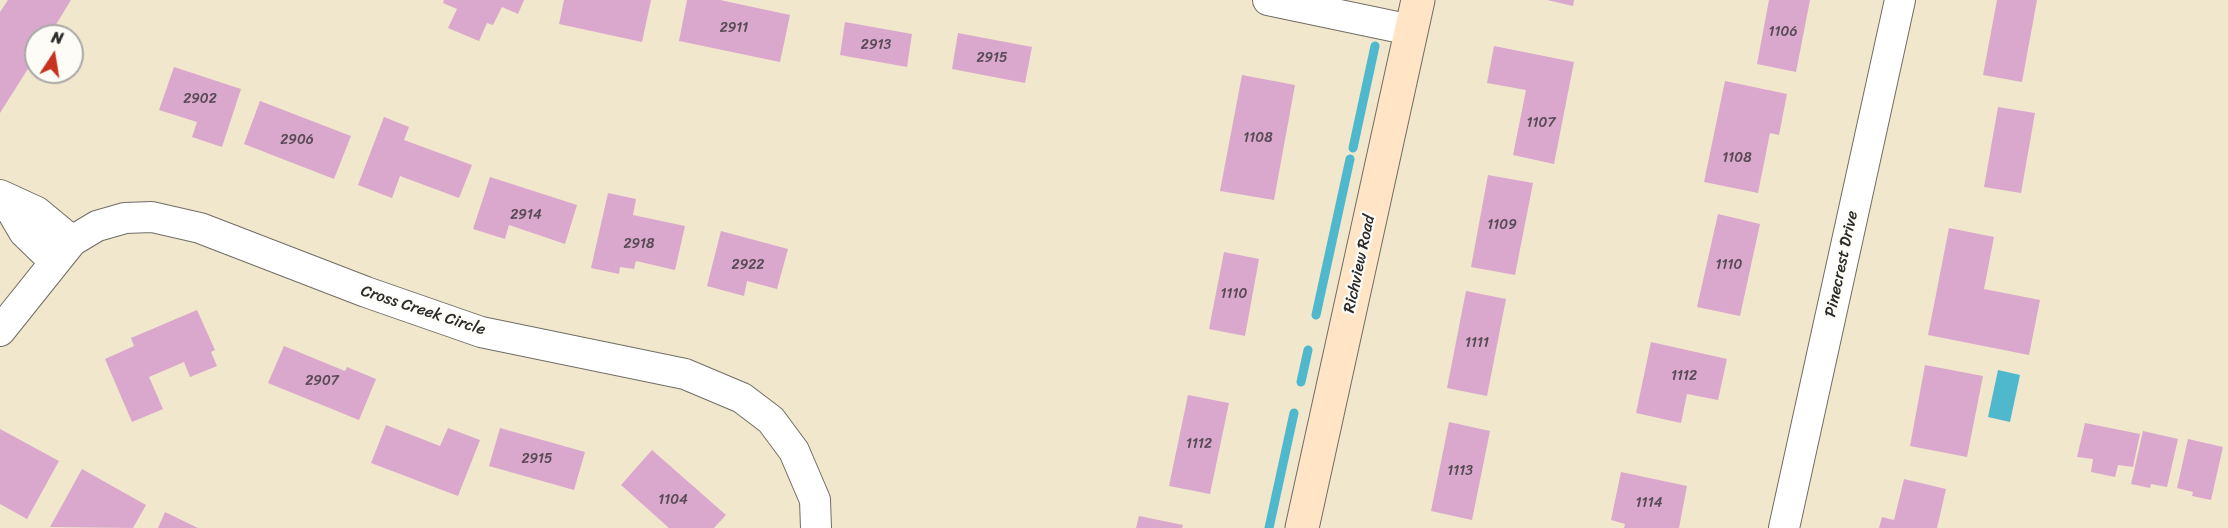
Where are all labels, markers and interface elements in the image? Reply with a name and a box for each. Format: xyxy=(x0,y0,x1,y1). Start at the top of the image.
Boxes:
house number: 2911 xyxy=(720,20,748,36)
text: N xyxy=(49,23,66,53)
north arrow xyxy=(24,24,84,84)
house number: 1106 xyxy=(1769,24,1797,40)
house number: 2913 xyxy=(861,37,891,53)
house number: 2915 xyxy=(976,50,1008,66)
house number: 2902 xyxy=(183,91,217,107)
house number: 1107 xyxy=(1527,115,1555,131)
house number: 1108 xyxy=(1243,130,1273,146)
house number: 2906 xyxy=(280,132,314,148)
house number: 1108 xyxy=(1722,150,1752,166)
house number: 2914 xyxy=(510,207,542,223)
street label: Pinecrest Drive xyxy=(1821,209,1863,319)
street label: Richview Road xyxy=(1340,213,1380,315)
house number: 1109 xyxy=(1487,217,1517,233)
house number: 2918 xyxy=(623,236,655,252)
house number: 2922 xyxy=(732,257,764,273)
house number: 1110 xyxy=(1716,257,1742,273)
street label: Cross Creek Circle xyxy=(358,282,488,340)
house number: 1110 xyxy=(1221,286,1247,302)
house number: 1111 xyxy=(1465,335,1489,351)
house number: 1112 xyxy=(1671,368,1697,384)
house number: 2907 xyxy=(305,373,339,389)
house number: 1112 xyxy=(1186,436,1212,452)
house number: 2915 xyxy=(521,451,553,467)
house number: 1113 xyxy=(1447,463,1473,479)
house number: 1104 xyxy=(658,492,688,508)
house number: 1114 xyxy=(1636,495,1662,511)

